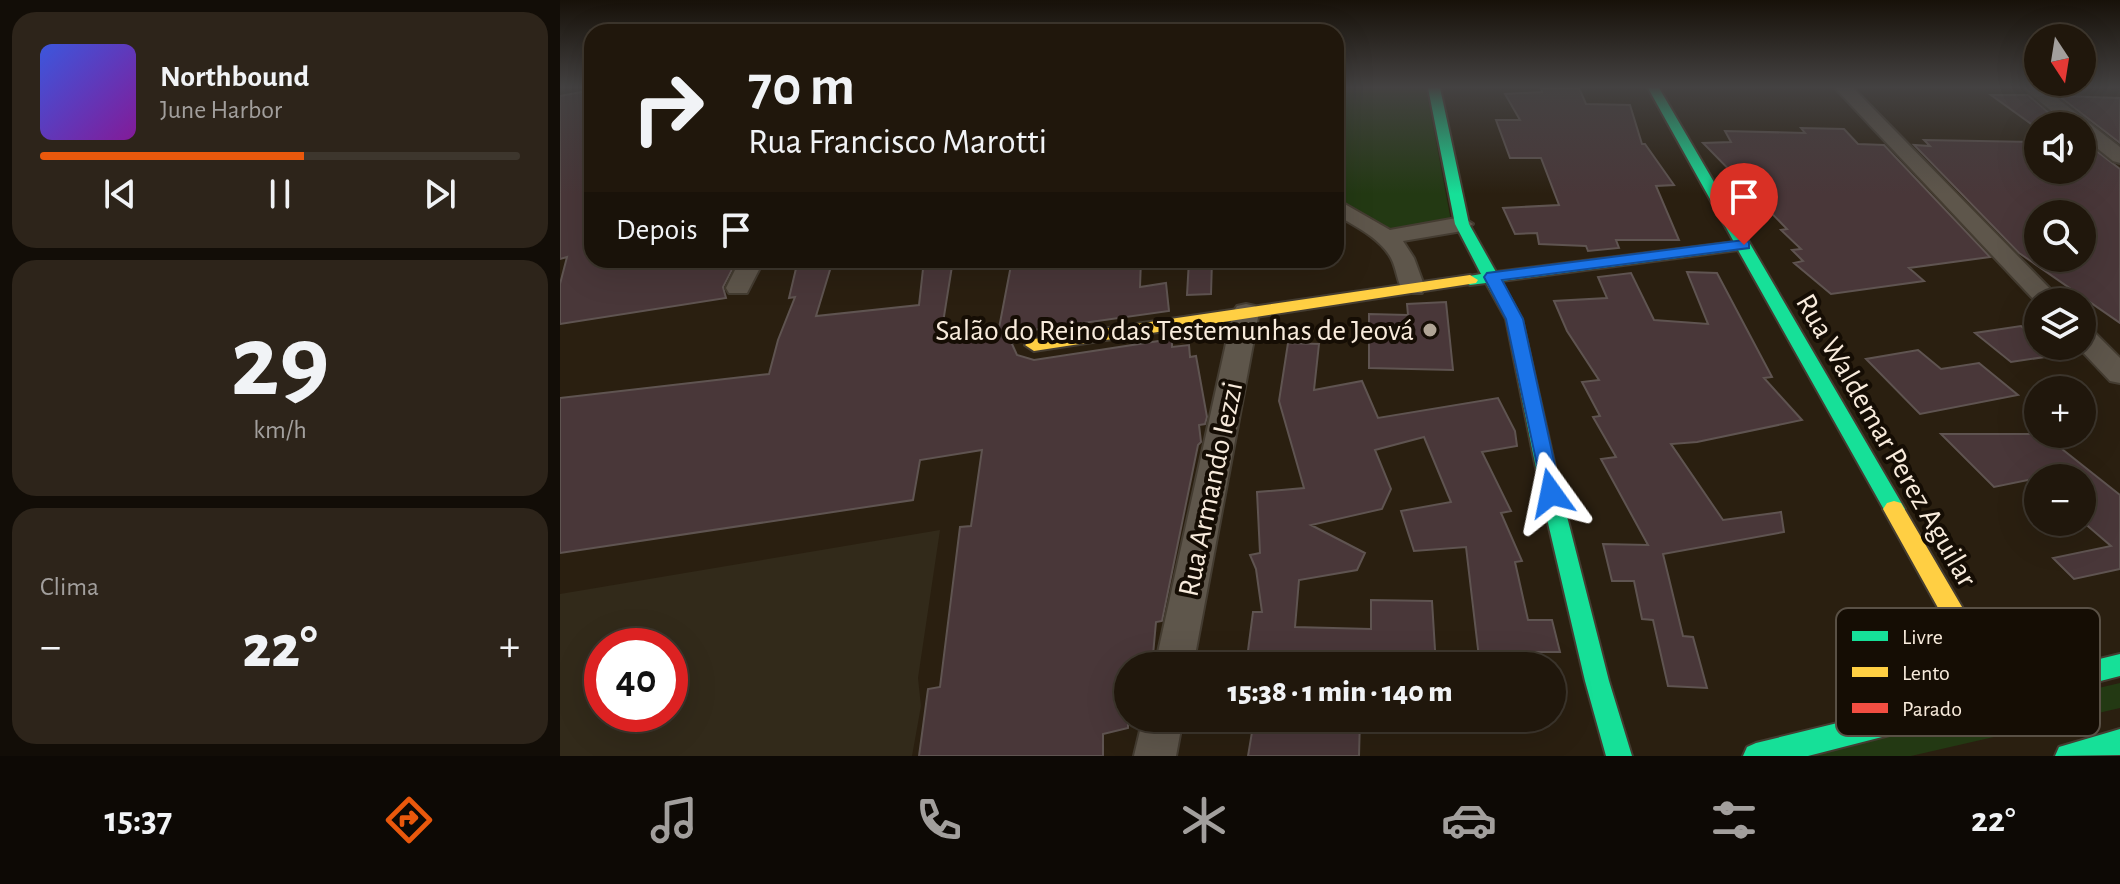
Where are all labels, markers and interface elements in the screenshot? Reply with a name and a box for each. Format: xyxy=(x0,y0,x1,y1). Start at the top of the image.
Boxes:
north arrow xyxy=(2024,24,2096,96)
map controls xyxy=(2024,24,2096,536)
icon: right xyxy=(616,56,720,160)
text: 70 m xyxy=(748,59,855,115)
text: Northbound xyxy=(160,62,309,92)
text: June Harbor xyxy=(160,97,282,123)
button: sound xyxy=(2024,112,2096,184)
text: Rua Francisco Marotti xyxy=(748,124,1047,160)
pin xyxy=(1710,163,1778,245)
icon: previous xyxy=(98,172,142,216)
icon: pause xyxy=(258,172,302,216)
icon: next xyxy=(418,172,462,216)
icon: arrive xyxy=(1722,175,1766,219)
button: search xyxy=(2024,200,2096,272)
icon: arrive xyxy=(714,208,758,252)
text: Depois xyxy=(616,215,698,245)
button: layers xyxy=(2024,288,2096,360)
street label: Rua Waldemar Perez Aguilar xyxy=(1790,289,1982,592)
text: 29 xyxy=(230,311,330,415)
place label: Salão do Reino das Testemunhas de Jeová xyxy=(935,316,1414,346)
marker: Salão do Reino das Testemunhas de Jeová xyxy=(1421,321,1439,339)
button: + xyxy=(2024,376,2096,448)
street label: Rua Armando Iezzi xyxy=(1174,379,1248,599)
text: km/h xyxy=(253,417,307,443)
position arrow xyxy=(1509,451,1593,535)
button: − xyxy=(2024,464,2096,536)
text: Clima xyxy=(40,574,99,600)
legend xyxy=(1836,608,2100,736)
text: 22° xyxy=(243,618,318,678)
text: − xyxy=(40,625,61,669)
text: + xyxy=(499,625,520,669)
text: Livre xyxy=(1902,626,1943,648)
speed limit sign: 40 xyxy=(584,628,688,732)
text: Lento xyxy=(1902,662,1950,684)
text: 15:38 · 1 min · 140 m xyxy=(1228,677,1452,707)
text: Parado xyxy=(1902,698,1962,720)
icon: directions xyxy=(381,792,437,848)
icon: music xyxy=(646,792,702,848)
icon: phone xyxy=(911,792,967,848)
icon: climate xyxy=(1176,792,1232,848)
icon: car xyxy=(1441,792,1497,848)
icon: filters xyxy=(1706,792,1762,848)
text: 15:37 xyxy=(104,802,172,838)
text: 22° xyxy=(1971,802,2015,838)

